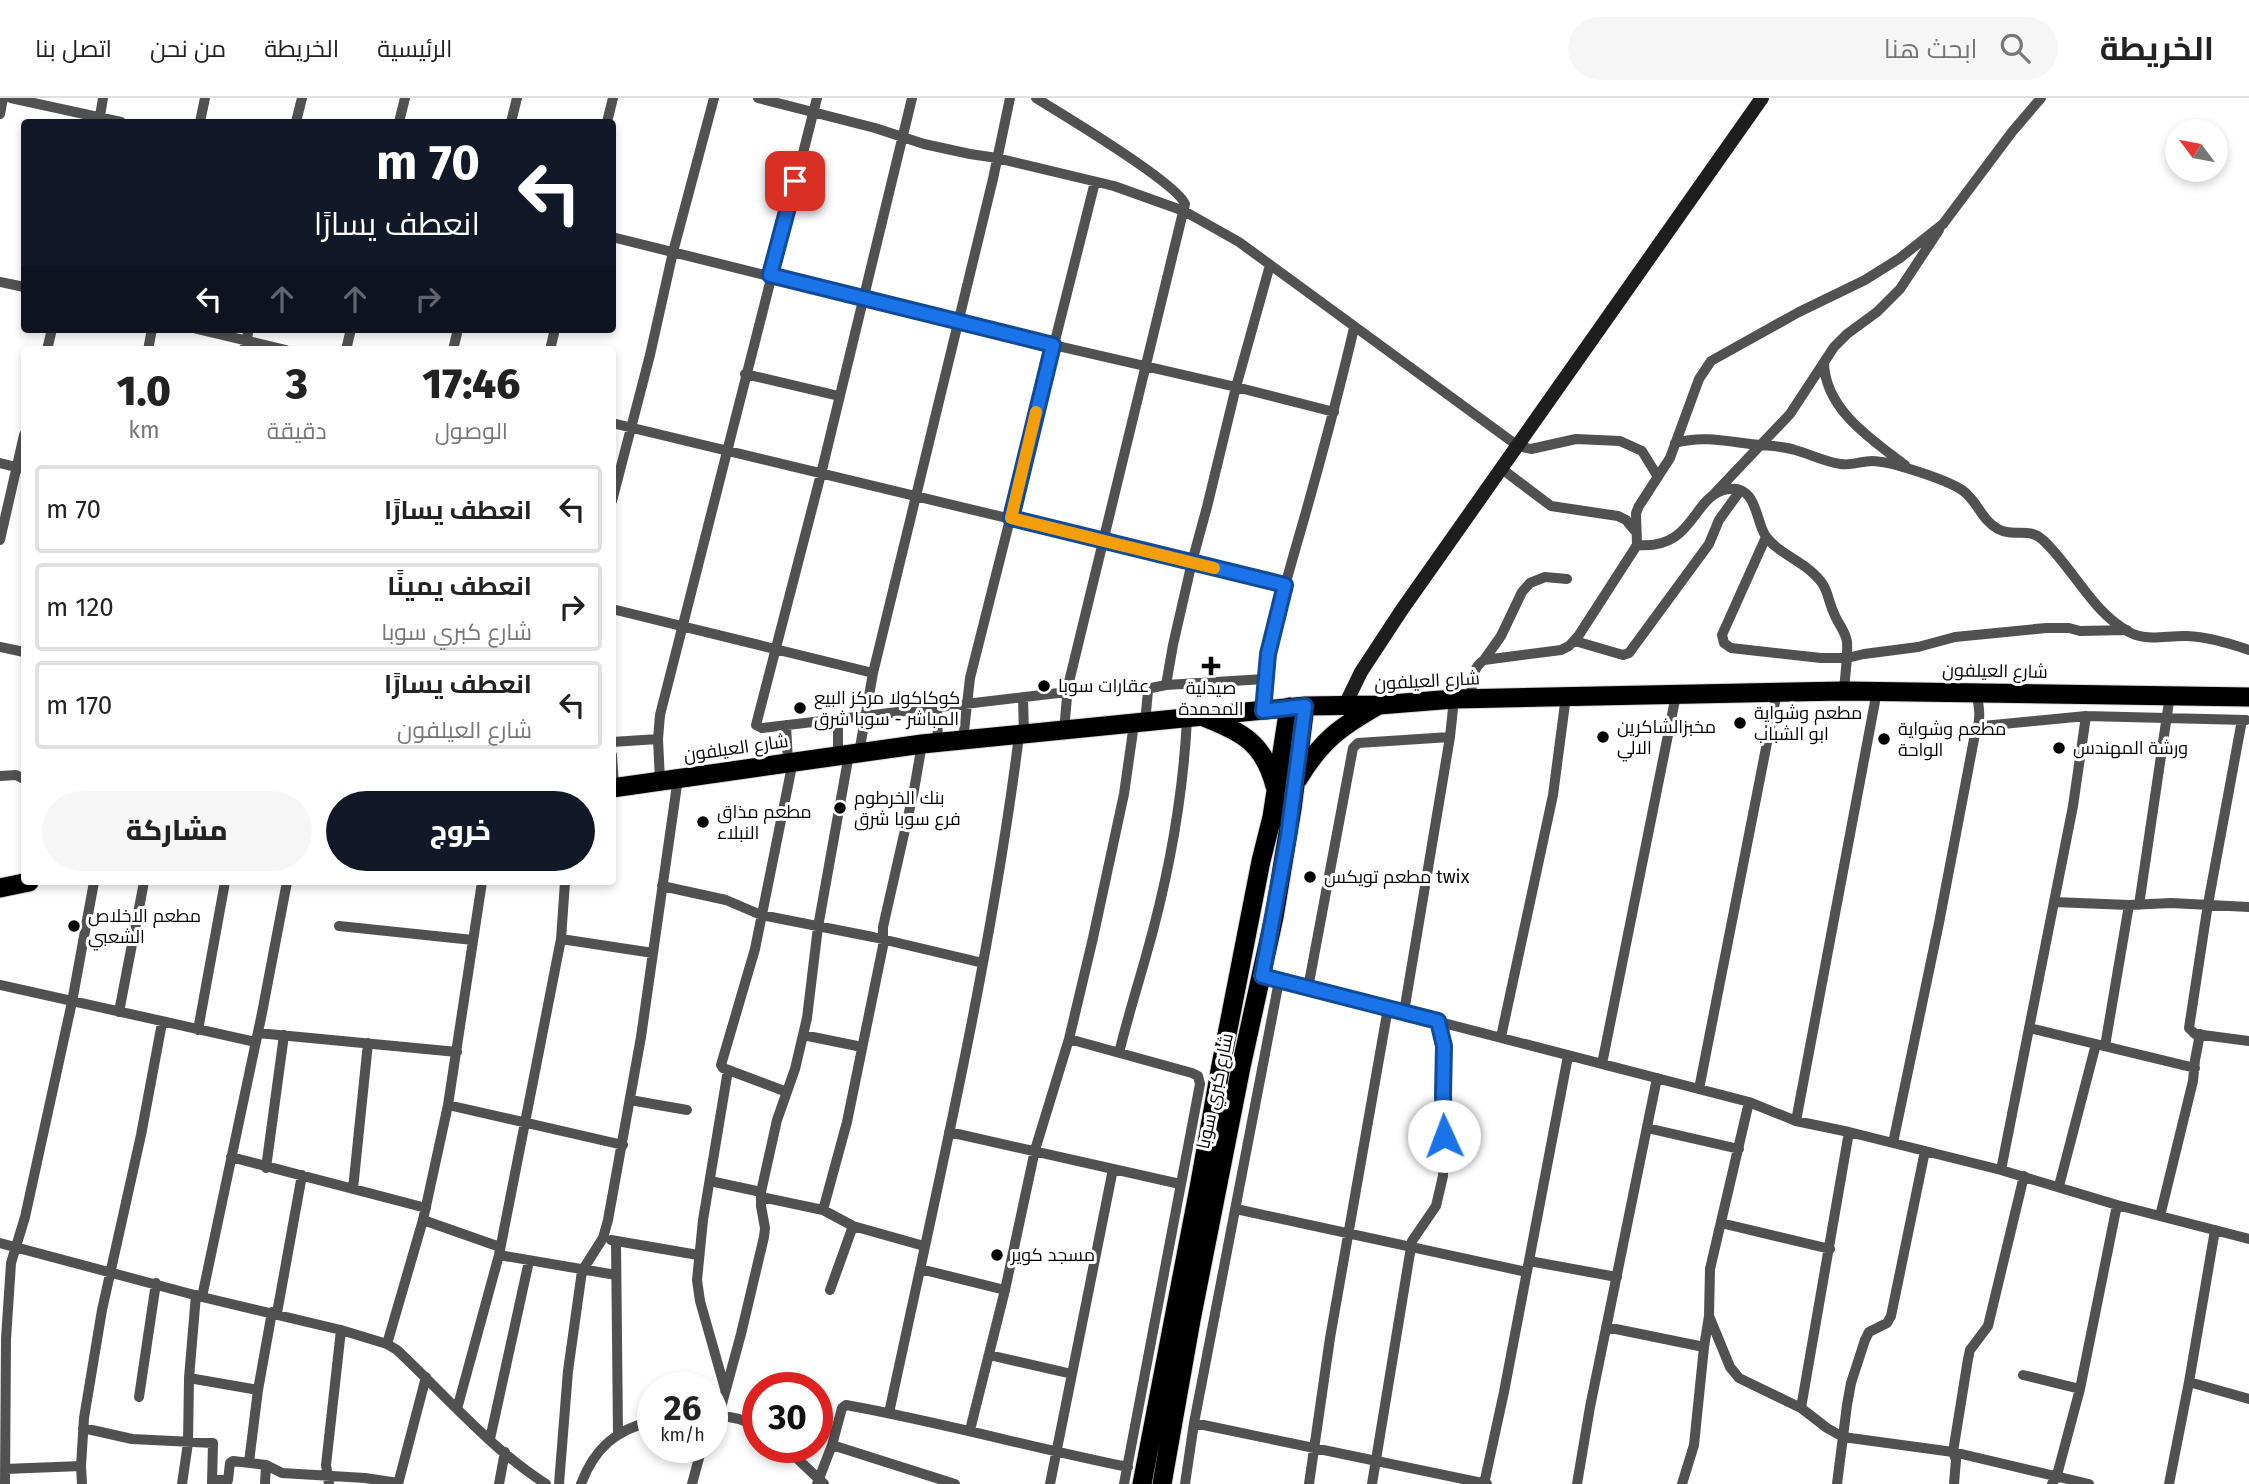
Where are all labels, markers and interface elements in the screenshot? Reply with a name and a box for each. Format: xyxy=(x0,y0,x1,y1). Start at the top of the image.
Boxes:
search box xyxy=(1568,17,2058,80)
icon: search xyxy=(1996,29,2034,67)
text: الخريطة xyxy=(2100,29,2214,69)
text: ابحث هنا xyxy=(1884,34,1978,65)
text: اتصل بنا xyxy=(35,35,112,63)
text: من نحن xyxy=(150,35,226,63)
text: الخريطة xyxy=(264,35,339,63)
text: الرئيسية xyxy=(377,35,452,63)
north arrow xyxy=(2165,119,2228,182)
map controls xyxy=(2165,119,2228,182)
text: 70 m xyxy=(376,133,480,192)
icon: left xyxy=(504,147,595,238)
pin xyxy=(765,151,825,211)
icon: arrive xyxy=(776,162,814,200)
text: انعطف يسارًا xyxy=(314,205,480,243)
icon: left xyxy=(190,280,228,318)
icon: ahead xyxy=(263,280,301,318)
icon: ahead xyxy=(336,280,374,318)
icon: right xyxy=(409,280,447,318)
text: 3 xyxy=(286,359,308,409)
text: 17:46 xyxy=(422,359,520,409)
text: 1.0 xyxy=(117,366,171,416)
text: km xyxy=(128,416,160,444)
text: دقيقة xyxy=(267,417,327,445)
text: الوصول xyxy=(435,417,508,445)
icon: left xyxy=(553,490,591,528)
text: 70 m xyxy=(46,494,101,525)
text: انعطف يسارًا xyxy=(384,495,532,526)
text: انعطف يمينًا xyxy=(387,571,532,602)
icon: right xyxy=(553,588,591,626)
text: 120 m xyxy=(46,592,114,623)
text: شارع كبري سوبا xyxy=(381,618,532,646)
marker: صيدلية المحمدة xyxy=(1203,658,1219,674)
street label: شارع العيلفون xyxy=(1942,659,2048,684)
street label: شارع العيلفون xyxy=(1374,667,1480,696)
text: انعطف يسارًا xyxy=(384,669,532,700)
place label: عقارات سوبا xyxy=(1058,675,1149,697)
place label: صيدلية المحمدة xyxy=(1178,677,1244,720)
marker: عقارات سوبا xyxy=(1036,678,1052,694)
icon: left xyxy=(553,686,591,724)
place label: كوكاكولا مركز البيع المباشر - سوبا شرق xyxy=(814,687,960,731)
text: 170 m xyxy=(46,690,112,721)
marker: كوكاكولا مركز البيع المباشر - سوبا شرق xyxy=(792,700,808,716)
place label: مطعم وشواية ابو الشباب xyxy=(1754,702,1862,745)
marker: مطعم وشواية ابو الشباب xyxy=(1732,715,1748,731)
text: شارع العيلفون xyxy=(397,716,532,744)
place label: مخبزالشاكرين الالي xyxy=(1617,716,1716,762)
place label: مطعم وشواية الواحة xyxy=(1898,718,2006,761)
marker: مخبزالشاكرين الالي xyxy=(1595,729,1611,745)
street label: شارع العيلفون xyxy=(682,730,790,767)
marker: مطعم وشواية الواحة xyxy=(1876,731,1892,747)
place label: ورشة المهندس xyxy=(2073,737,2188,759)
marker: ورشة المهندس xyxy=(2051,740,2067,756)
place label: بنك الخرطوم فرع سوبا شرق xyxy=(854,787,961,831)
button: مشاركة xyxy=(42,791,312,871)
button: خروج xyxy=(326,791,595,871)
marker: بنك الخرطوم فرع سوبا شرق xyxy=(832,800,848,816)
place label: مطعم مذاق النبلاء xyxy=(717,801,812,844)
marker: مطعم مذاق النبلاء xyxy=(695,814,711,830)
place label: مطعم تويكس twix xyxy=(1324,866,1470,889)
marker: مطعم تويكس twix xyxy=(1302,869,1318,885)
place label: مطعم الاخلاص الشعبي xyxy=(88,905,201,951)
marker: مطعم الاخلاص الشعبي xyxy=(66,918,82,934)
street label: شارع كبري سوبا xyxy=(1192,1031,1241,1152)
position arrow xyxy=(1407,1099,1481,1173)
place label: مسجد كوير xyxy=(1010,1244,1095,1266)
marker: مسجد كوير xyxy=(989,1247,1005,1263)
speed limit sign: 30 xyxy=(742,1372,833,1463)
text: 26 xyxy=(664,1387,701,1429)
text: km/h xyxy=(660,1424,705,1446)

